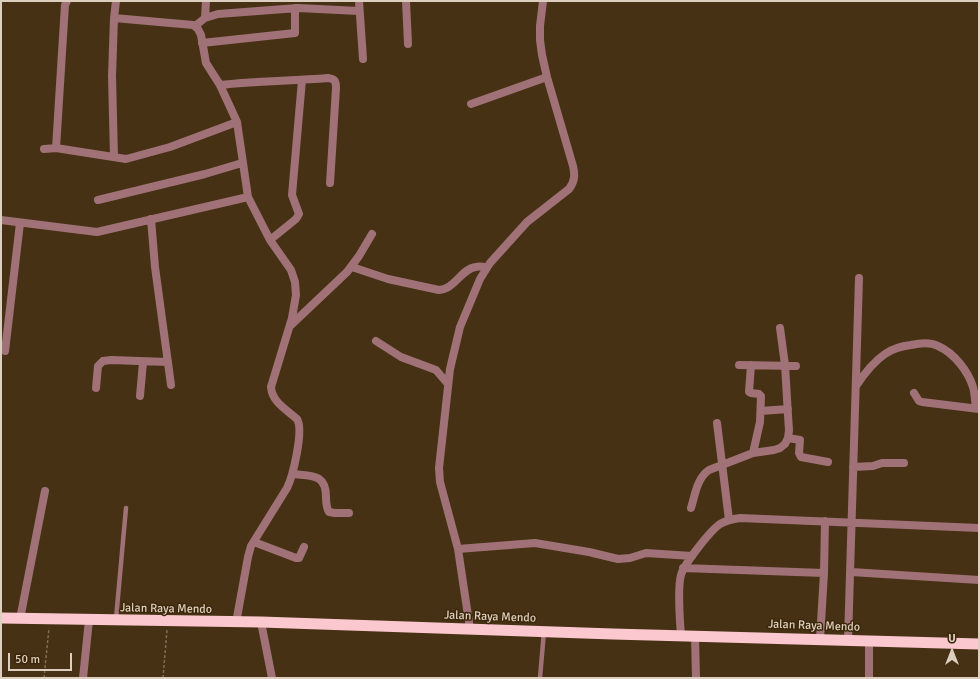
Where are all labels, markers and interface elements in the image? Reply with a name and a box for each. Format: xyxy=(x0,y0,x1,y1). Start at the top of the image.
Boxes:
street label: Jalan Raya Mendo xyxy=(120,601,212,617)
street label: Jalan Raya Mendo xyxy=(444,608,536,626)
street label: Jalan Raya Mendo xyxy=(768,617,860,635)
north arrow xyxy=(932,631,972,671)
text: U xyxy=(948,632,956,645)
scale bar xyxy=(10,645,74,671)
text: 50 m xyxy=(15,652,40,667)

